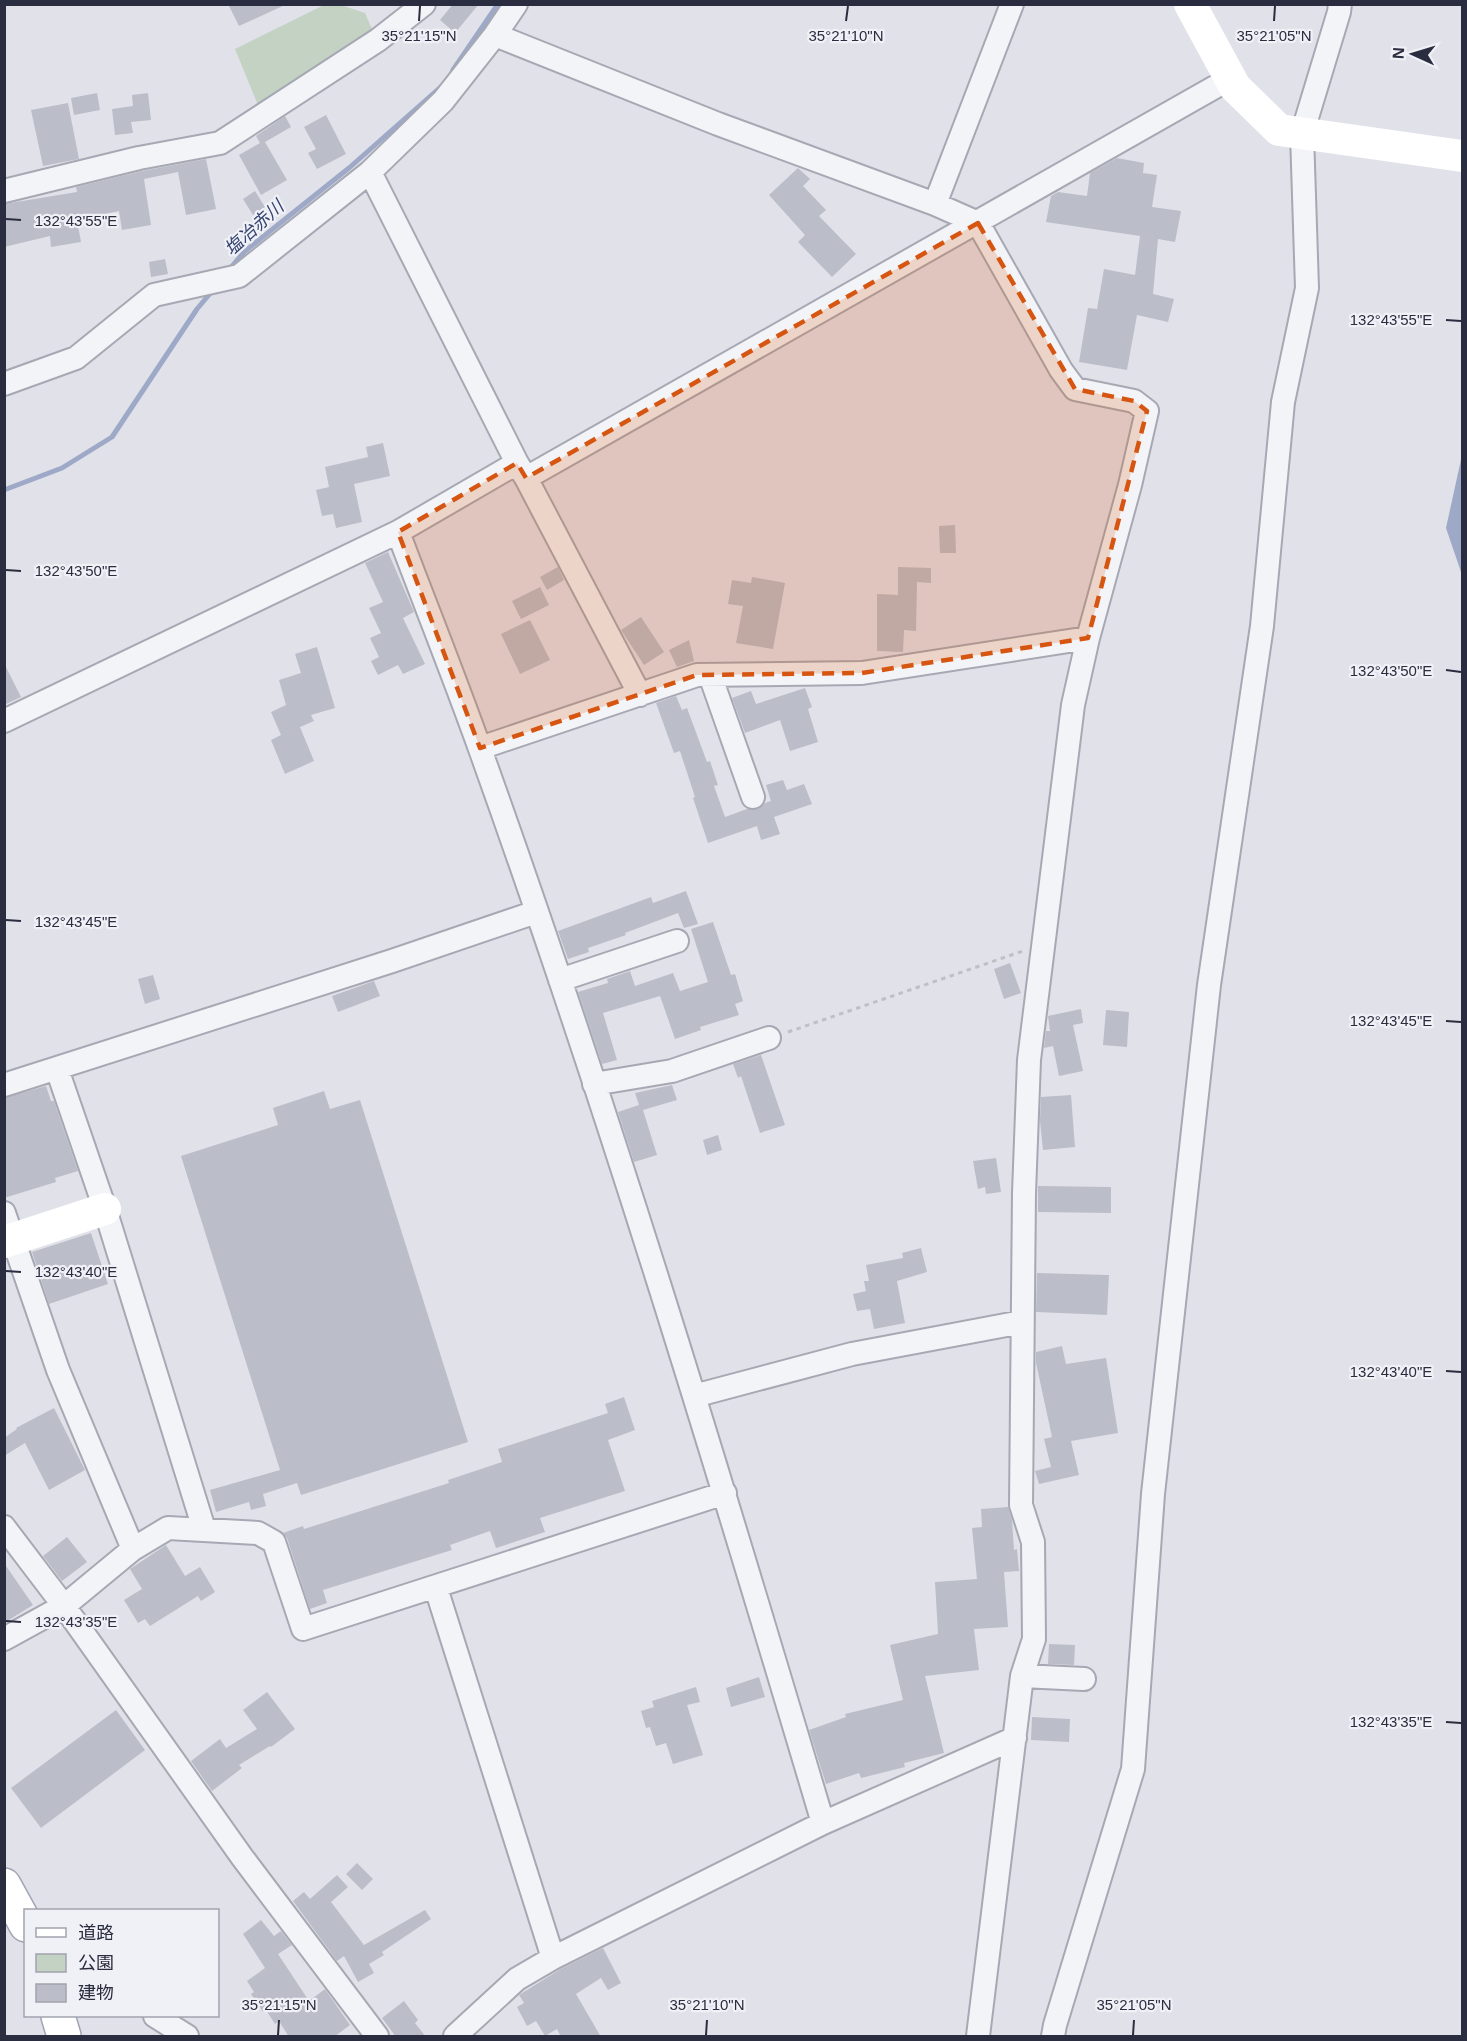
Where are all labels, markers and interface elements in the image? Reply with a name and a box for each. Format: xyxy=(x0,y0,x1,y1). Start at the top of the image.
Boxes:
north arrow xyxy=(1383,24,1443,84)
text: 35°21'15"N xyxy=(381,27,457,44)
text: 35°21'10"N xyxy=(808,27,884,44)
text: 35°21'05"N xyxy=(1236,27,1312,44)
text: N xyxy=(1390,47,1407,59)
water label: 塩冶赤川 xyxy=(221,195,289,260)
text: 132°43'55"E xyxy=(35,212,117,229)
text: 132°43'55"E xyxy=(1350,311,1432,328)
text: 132°43'50"E xyxy=(35,562,117,579)
text: 132°43'50"E xyxy=(1350,662,1432,679)
text: 132°43'45"E xyxy=(35,913,117,930)
text: 132°43'45"E xyxy=(1350,1012,1432,1029)
text: 132°43'40"E xyxy=(35,1263,117,1280)
text: 132°43'40"E xyxy=(1350,1363,1432,1380)
text: 132°43'35"E xyxy=(35,1613,117,1630)
text: 132°43'35"E xyxy=(1350,1713,1432,1730)
legend xyxy=(24,1909,219,2017)
text: 道路 xyxy=(78,1923,114,1943)
text: 公園 xyxy=(78,1953,114,1973)
text: 建物 xyxy=(78,1983,114,2003)
text: 35°21'15"N xyxy=(241,1996,317,2013)
text: 35°21'10"N xyxy=(669,1996,745,2013)
text: 35°21'05"N xyxy=(1096,1996,1172,2013)

